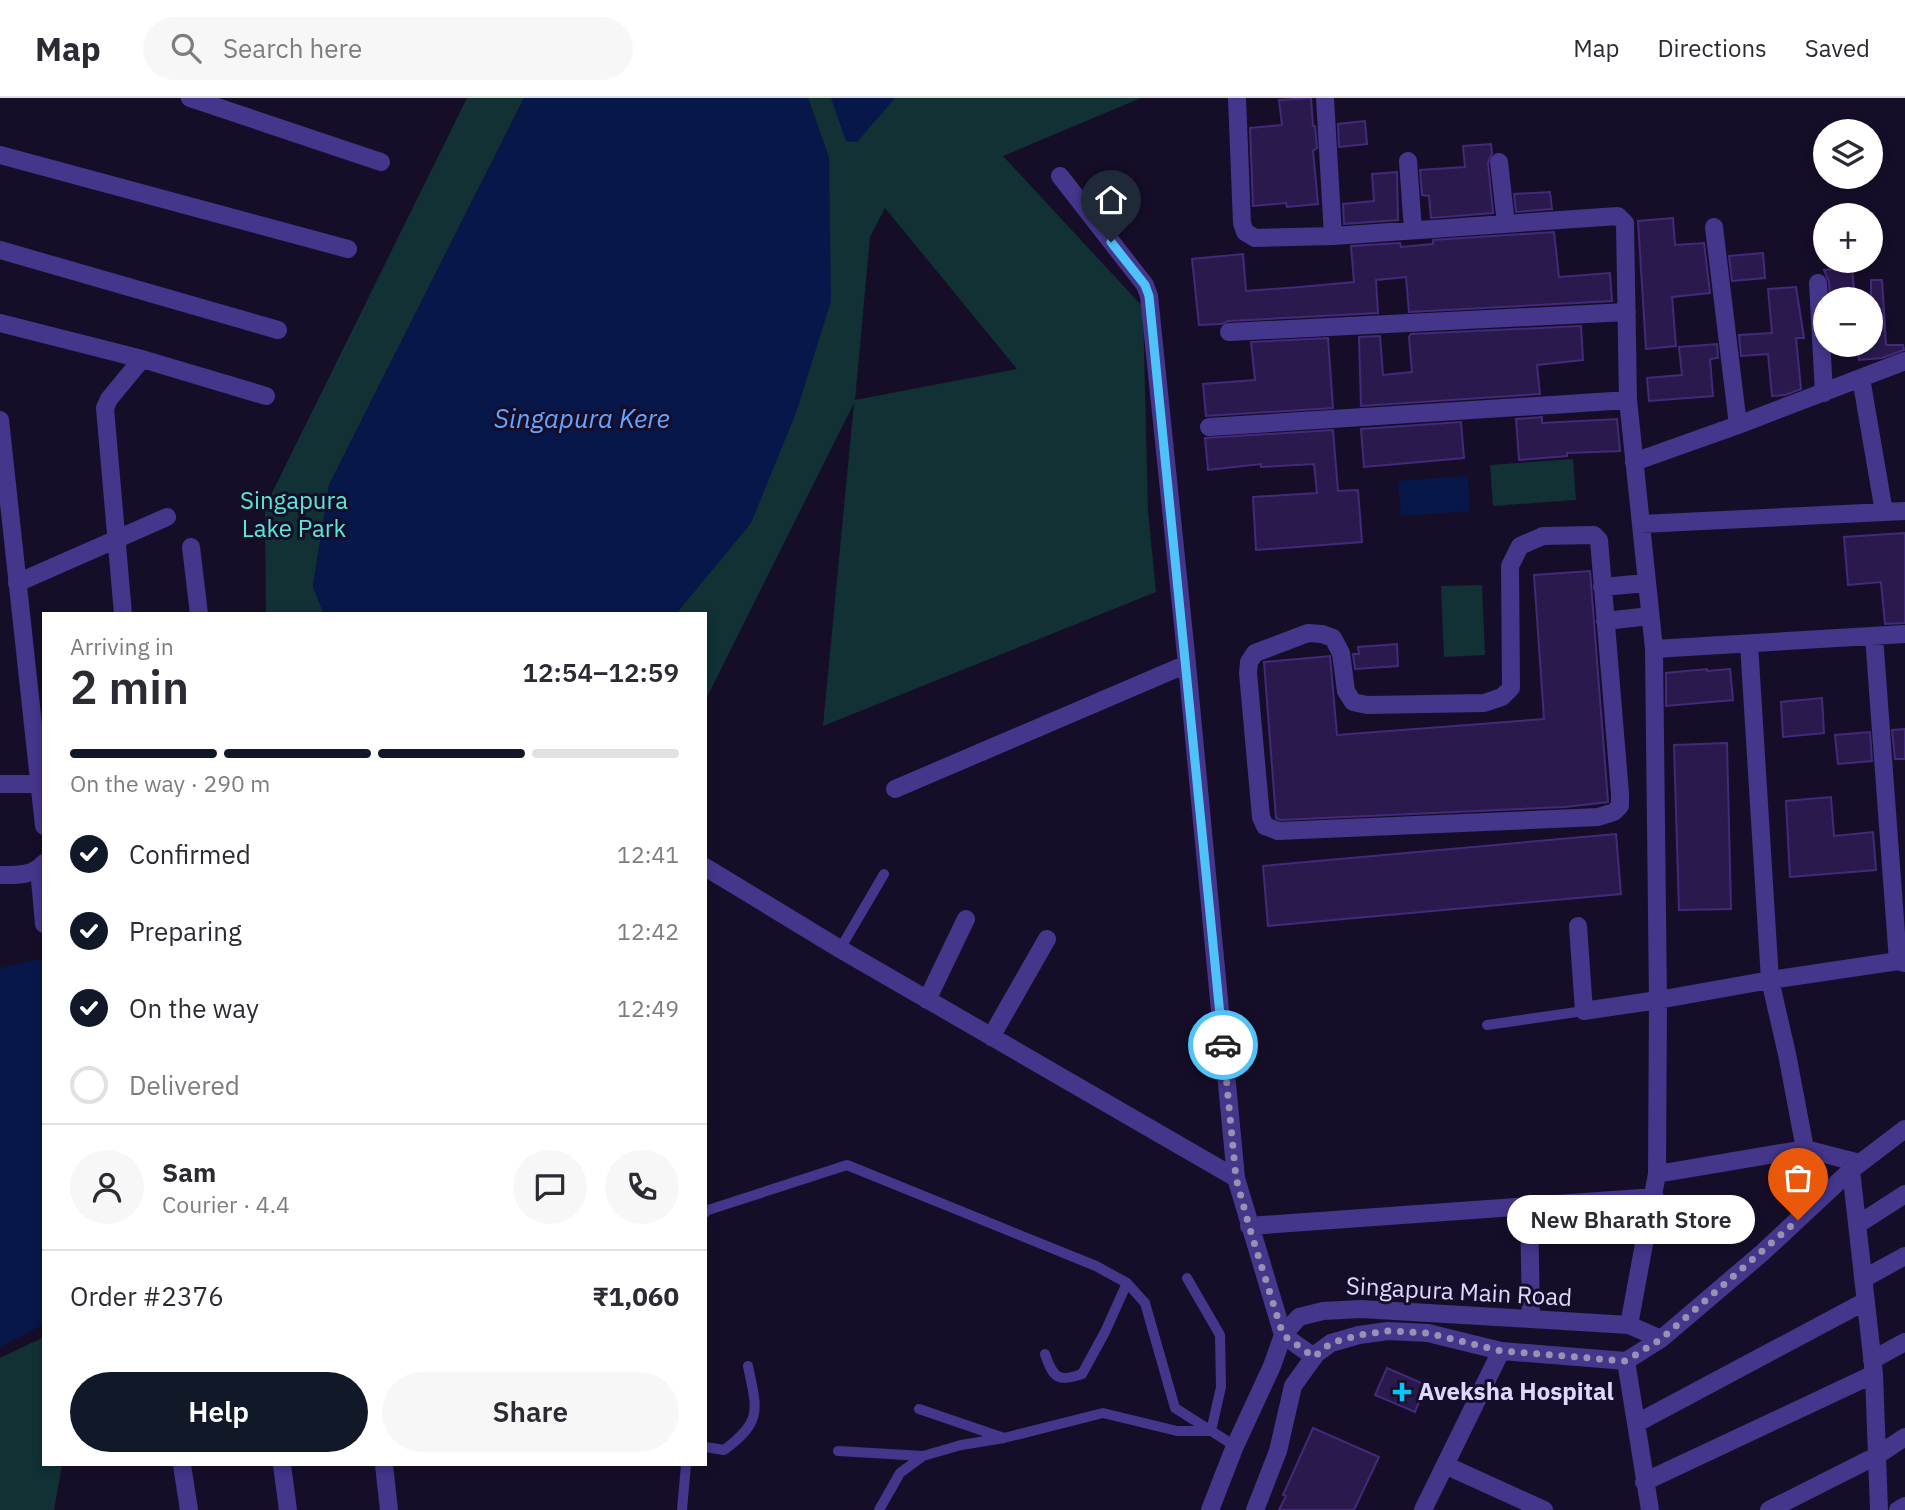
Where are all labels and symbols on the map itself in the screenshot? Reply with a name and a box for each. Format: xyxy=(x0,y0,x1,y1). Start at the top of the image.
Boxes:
pin xyxy=(1081,170,1141,242)
water label: Singapura Kere xyxy=(494,401,670,435)
park label: Singapura Lake Park xyxy=(240,484,348,544)
courier xyxy=(1188,1010,1258,1080)
pin xyxy=(1768,1148,1828,1220)
callout: New Bharath Store xyxy=(1507,1196,1756,1244)
street label: Singapura Main Road xyxy=(1345,1269,1573,1313)
place label: Aveksha Hospital xyxy=(1418,1375,1614,1407)
marker: Aveksha Hospital xyxy=(1392,1382,1412,1402)

